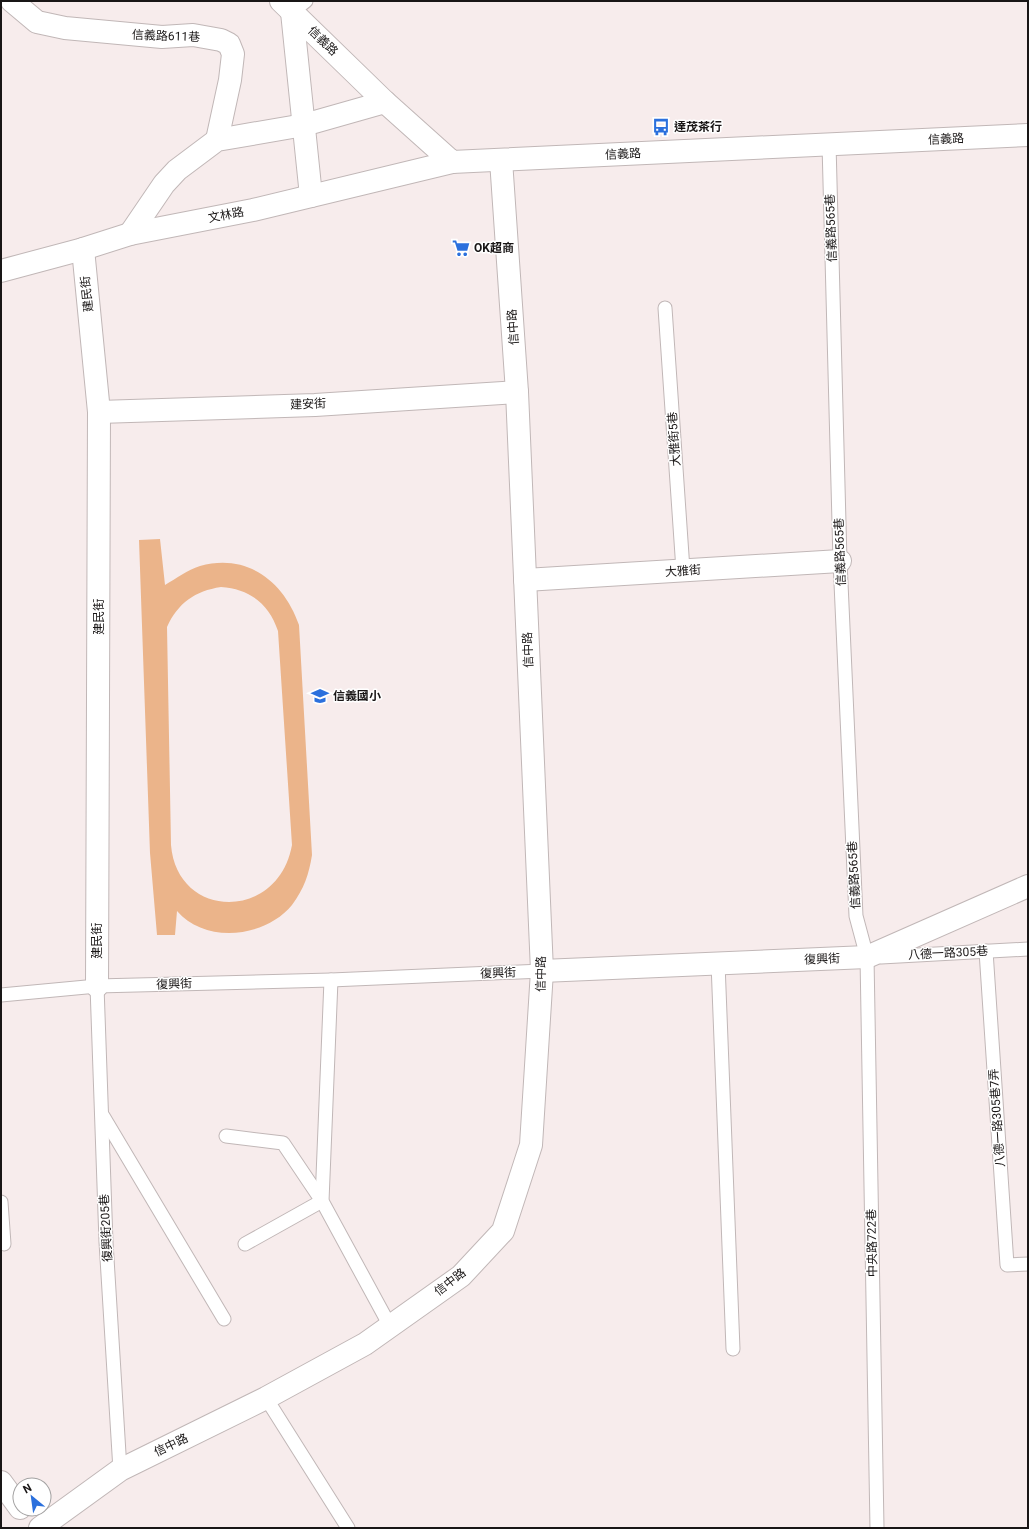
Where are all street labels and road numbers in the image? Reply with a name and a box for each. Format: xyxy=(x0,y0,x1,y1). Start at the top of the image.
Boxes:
street label: 信義路 xyxy=(305,23,341,59)
street label: 信義路611巷 xyxy=(132,28,200,44)
street label: 信義路 xyxy=(928,131,964,147)
street label: 信義路 xyxy=(605,146,641,162)
street label: 信義路565巷 xyxy=(823,194,839,262)
street label: 文林路 xyxy=(207,205,245,225)
street label: 建民街 xyxy=(78,275,96,313)
street label: 信中路 xyxy=(505,309,521,345)
street label: 建安街 xyxy=(290,396,326,412)
street label: 大雅街5巷 xyxy=(665,411,683,467)
street label: 信義路565巷 xyxy=(832,518,848,586)
street label: 大雅街 xyxy=(665,563,701,579)
street label: 建民街 xyxy=(92,599,106,635)
street label: 信中路 xyxy=(520,632,536,668)
street label: 信義路565巷 xyxy=(845,841,863,909)
street label: 建民街 xyxy=(90,923,104,959)
street label: 八德一路305巷 xyxy=(908,944,988,962)
street label: 復興街 xyxy=(804,951,840,967)
street label: 信中路 xyxy=(534,956,548,992)
street label: 復興街 xyxy=(480,965,516,981)
street label: 復興街 xyxy=(156,976,192,992)
street label: 八德一路305巷7弄 xyxy=(987,1068,1007,1168)
street label: 復興街205巷 xyxy=(97,1194,115,1262)
street label: 中央路722巷 xyxy=(864,1209,880,1277)
street label: 信中路 xyxy=(432,1265,468,1299)
street label: 信中路 xyxy=(152,1431,190,1459)

